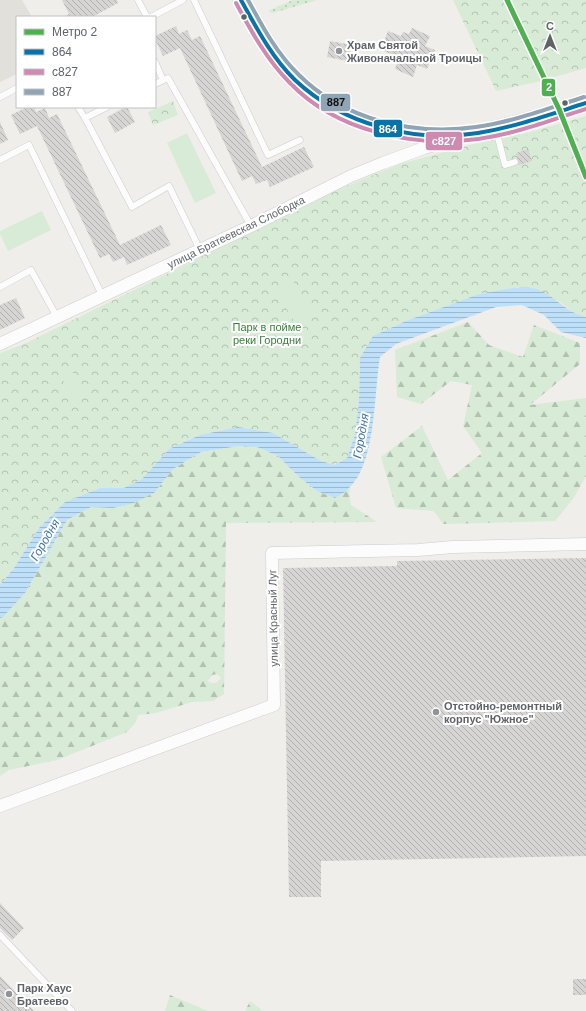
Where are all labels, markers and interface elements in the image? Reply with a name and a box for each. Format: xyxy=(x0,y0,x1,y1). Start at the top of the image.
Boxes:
unlabelled marker xyxy=(239,12,249,22)
legend xyxy=(16,16,156,108)
north arrow xyxy=(530,16,570,56)
text: С xyxy=(546,20,554,32)
text: Метро 2 xyxy=(52,25,98,39)
place label: Храм Святой Живоначальной Троицы xyxy=(346,39,482,64)
text: 864 xyxy=(52,45,72,59)
marker: Храм Святой Живоначальной Троицы xyxy=(334,46,344,56)
text: с827 xyxy=(52,65,78,79)
line badge: 2 xyxy=(541,78,556,97)
text: 2 xyxy=(546,81,552,93)
text: 887 xyxy=(52,85,72,99)
line badge: 887 xyxy=(320,93,351,112)
text: 887 xyxy=(327,96,345,108)
unlabelled marker xyxy=(560,98,570,108)
line badge: 864 xyxy=(373,119,403,138)
text: 864 xyxy=(379,123,398,135)
line badge: с827 xyxy=(425,131,463,151)
text: с827 xyxy=(432,135,456,147)
street label: улица Братеевская Слободка xyxy=(165,193,307,271)
park label: Парк в пойме реки Городни xyxy=(233,321,301,346)
water label: Городня xyxy=(350,412,372,460)
water label: Городня xyxy=(28,516,63,563)
street label: улица Красный Луг xyxy=(266,569,280,667)
place label: Отстойно-ремонтный корпус "Южное" xyxy=(444,700,562,725)
marker: Отстойно-ремонтный корпус "Южное" xyxy=(431,707,441,717)
place label: Парк Хаус Братеево xyxy=(17,982,72,1007)
marker: Парк Хаус Братеево xyxy=(4,989,14,999)

